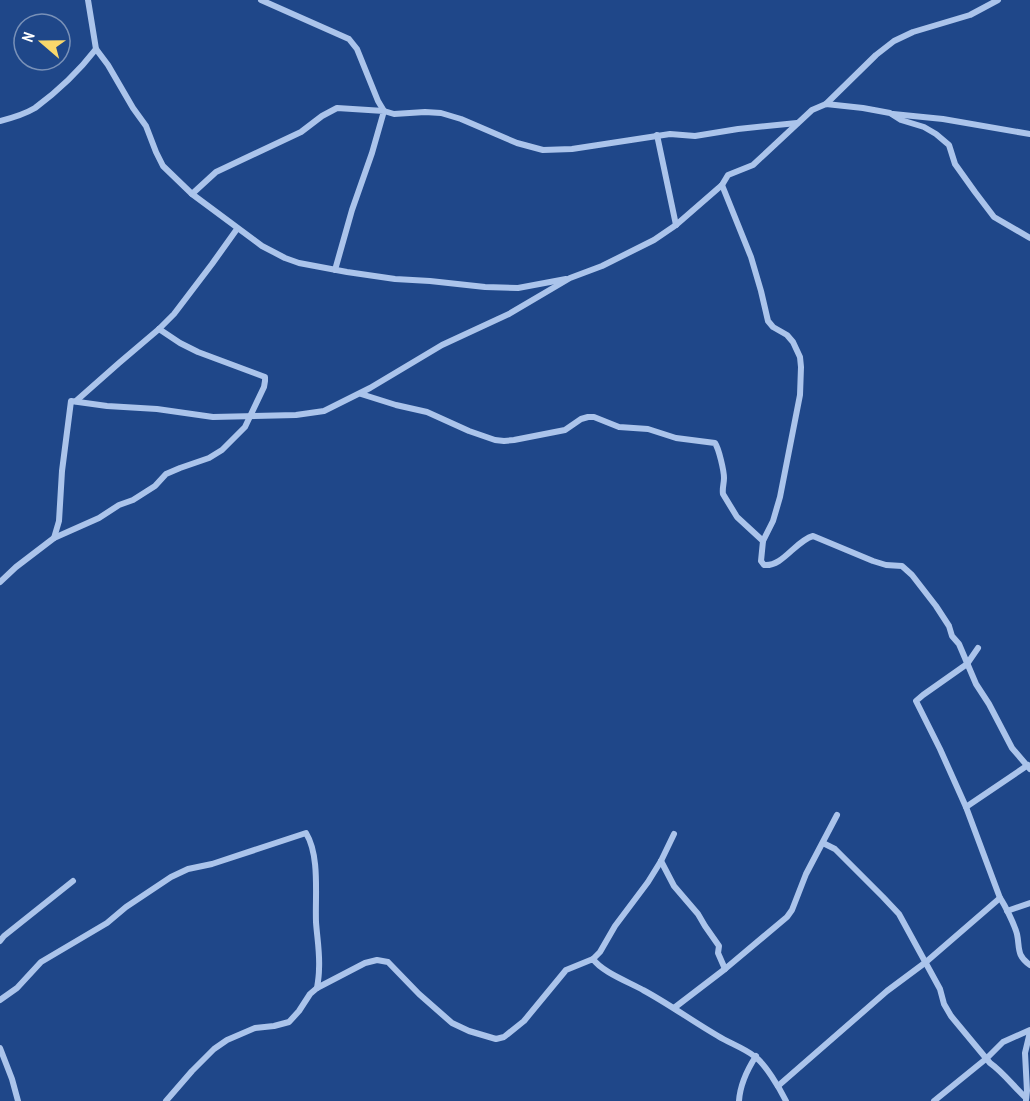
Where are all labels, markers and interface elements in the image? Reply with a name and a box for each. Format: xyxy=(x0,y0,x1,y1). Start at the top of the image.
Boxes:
north arrow xyxy=(12,12,72,72)
text: N xyxy=(17,29,39,44)

